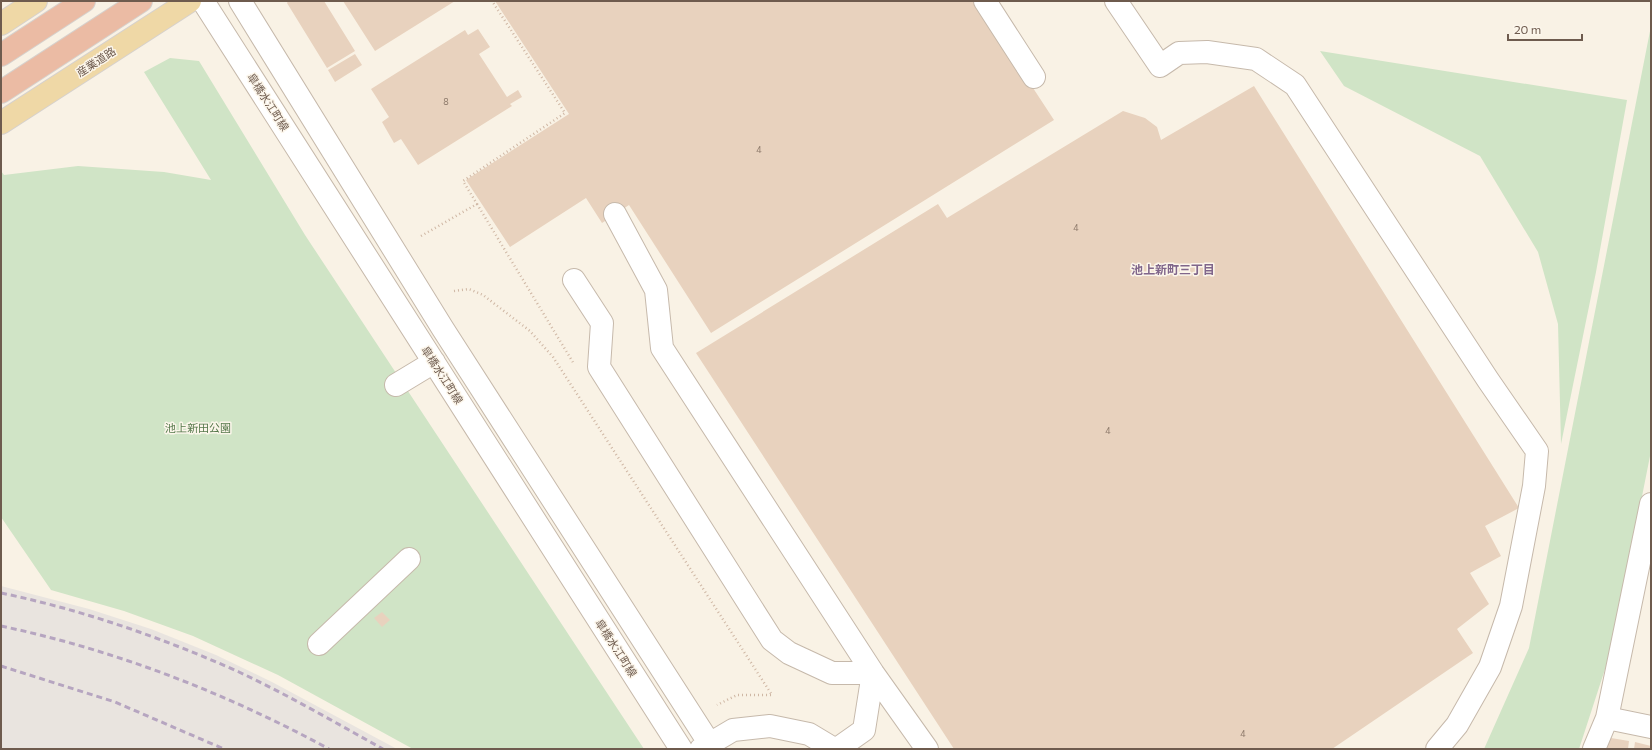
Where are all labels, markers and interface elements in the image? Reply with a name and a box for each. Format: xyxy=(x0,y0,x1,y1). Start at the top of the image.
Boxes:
scale bar xyxy=(1508,16,1582,42)
text: 20 m xyxy=(1514,22,1541,36)
street label: 産業道路 xyxy=(74,44,118,79)
street label: 皐橋水江町線 xyxy=(245,71,292,133)
house number: 8 xyxy=(443,96,449,107)
house number: 4 xyxy=(756,144,762,155)
house number: 4 xyxy=(1073,222,1079,233)
district label: 池上新町三丁目 xyxy=(1131,262,1215,276)
street label: 皐橋水江町線 xyxy=(419,344,466,406)
park label: 池上新田公園 xyxy=(165,421,231,434)
house number: 4 xyxy=(1105,425,1111,436)
street label: 皐橋水江町線 xyxy=(593,617,640,679)
house number: 4 xyxy=(1240,728,1246,739)

